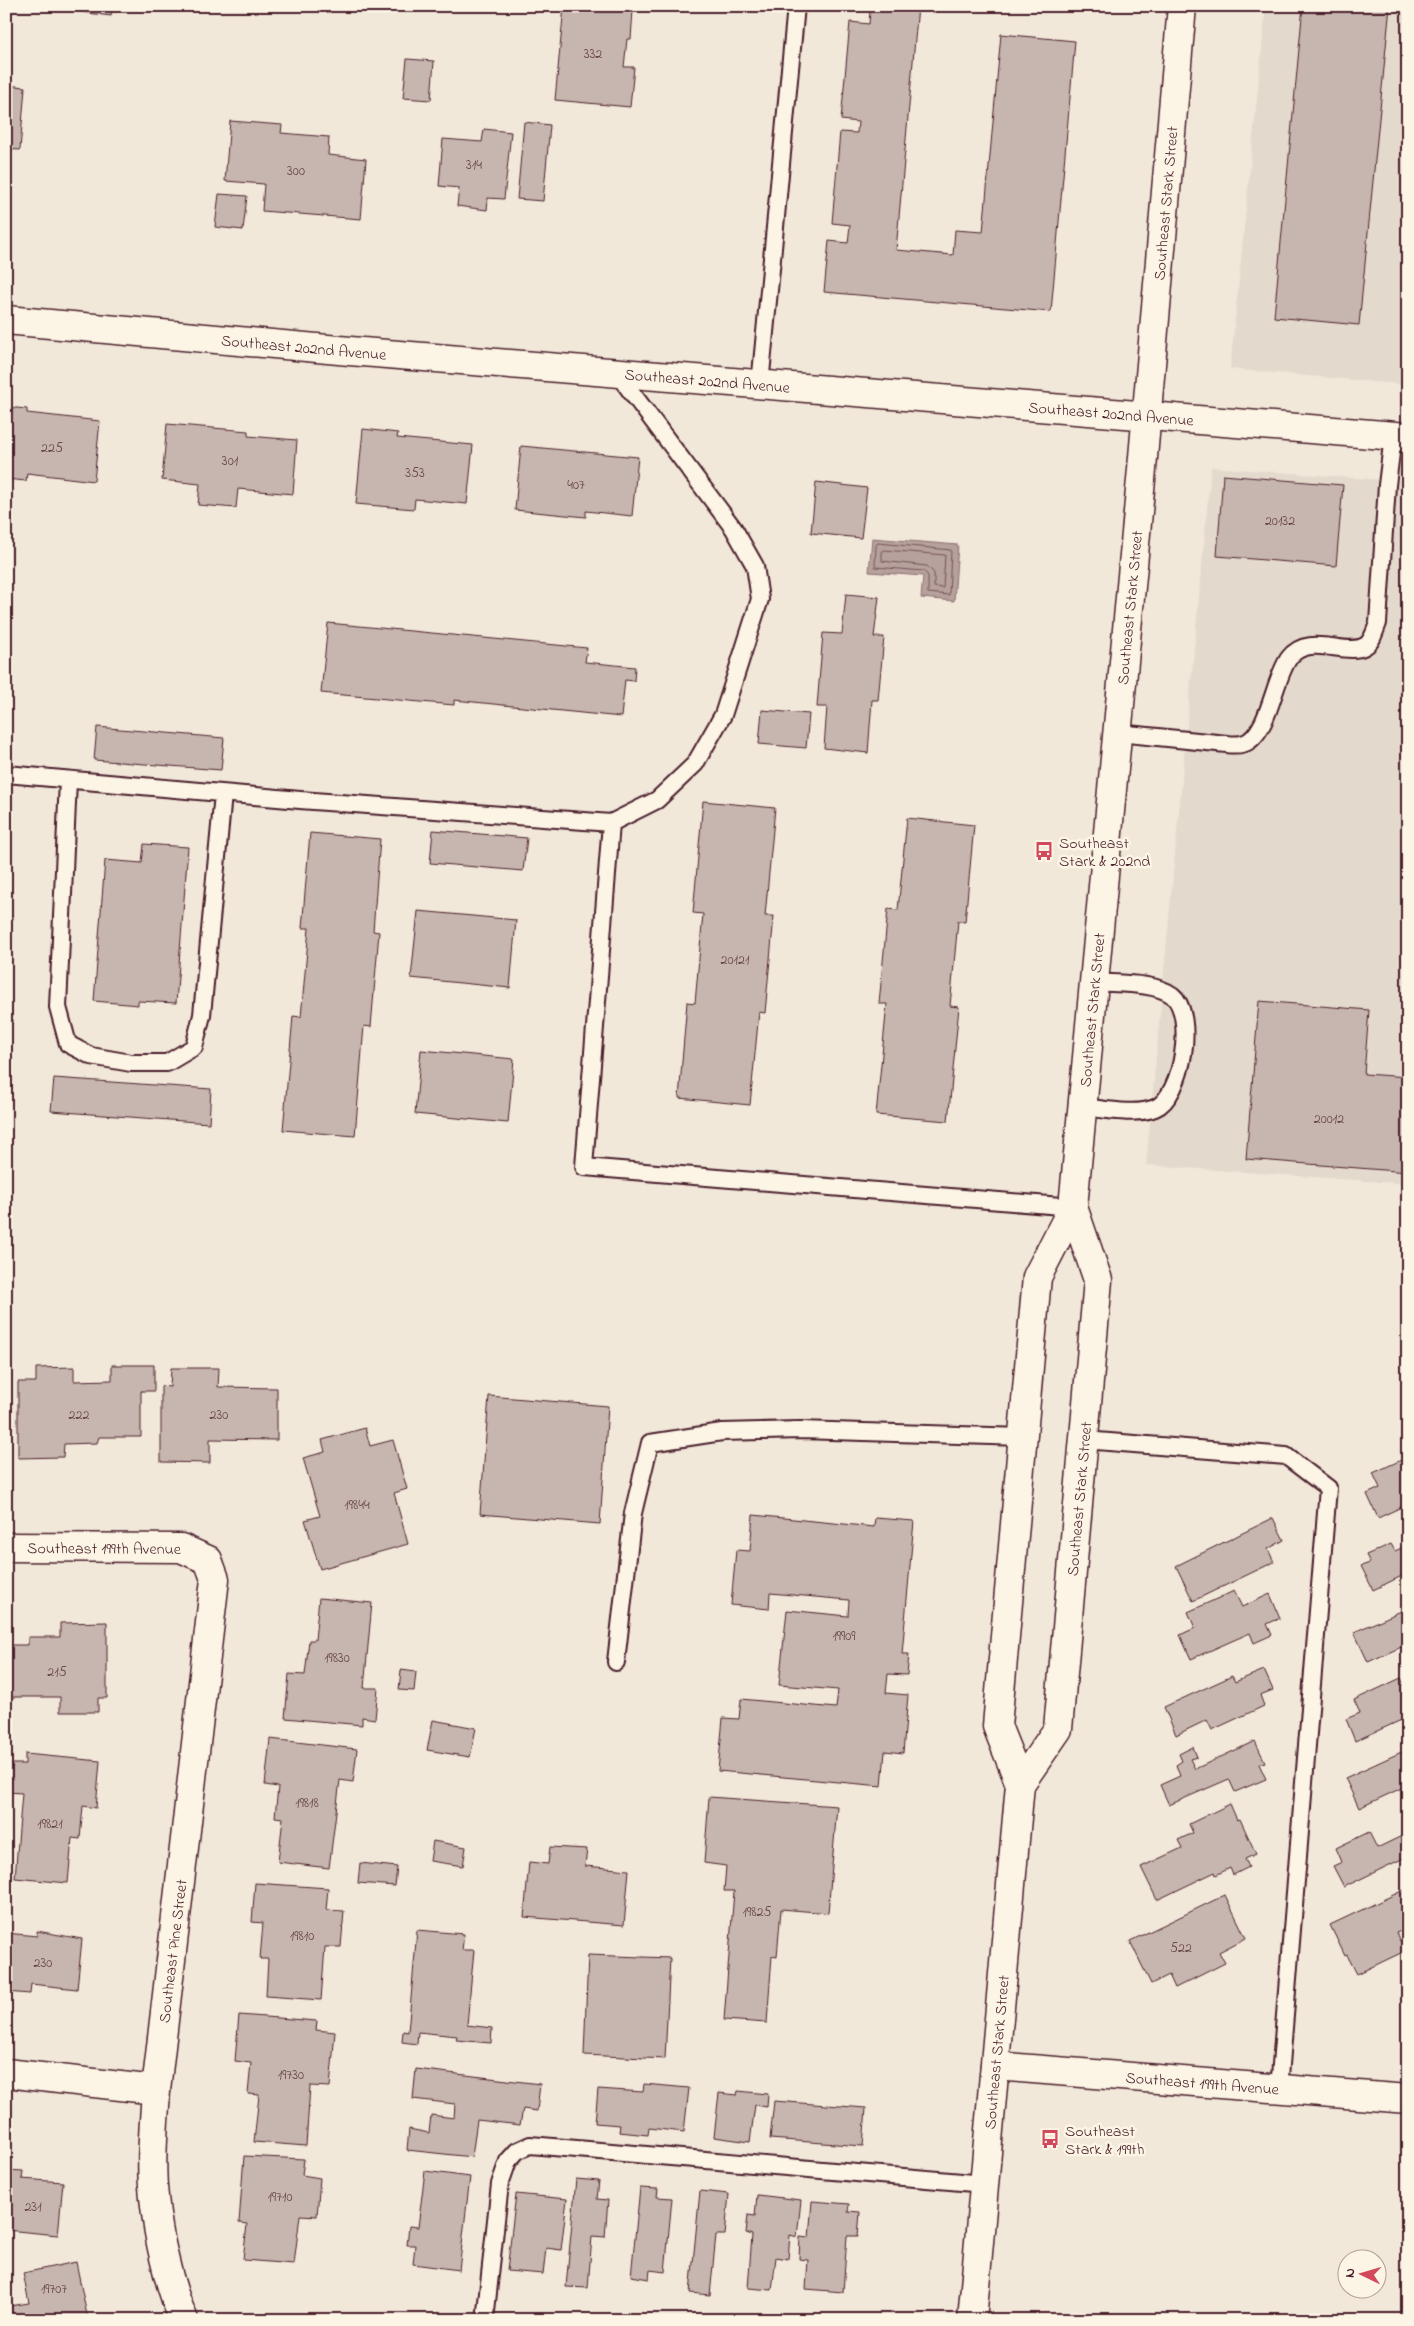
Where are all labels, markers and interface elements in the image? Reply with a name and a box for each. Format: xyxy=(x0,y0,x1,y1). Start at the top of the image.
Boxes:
house number: 332 xyxy=(584,44,602,65)
street label: Southeast Stark Street xyxy=(1148,125,1186,282)
house number: 314 xyxy=(466,155,482,176)
house number: 300 xyxy=(287,161,305,182)
street label: Southeast 202nd Avenue xyxy=(220,329,388,368)
street label: Southeast 202nd Avenue xyxy=(624,363,792,401)
street label: Southeast 202nd Avenue xyxy=(1027,396,1195,434)
house number: 225 xyxy=(41,438,63,459)
house number: 301 xyxy=(222,451,239,472)
house number: 353 xyxy=(405,463,425,484)
house number: 407 xyxy=(567,475,585,496)
house number: 20132 xyxy=(1265,511,1295,532)
street label: Southeast Stark Street xyxy=(1112,529,1150,686)
place label: Southeast Stark & 202nd xyxy=(1059,832,1150,874)
bus stop icon: Southeast Stark & 202nd xyxy=(1033,840,1055,862)
street label: Southeast Stark Street xyxy=(1074,931,1113,1088)
house number: 20121 xyxy=(721,950,750,971)
house number: 20012 xyxy=(1314,1109,1344,1130)
house number: 222 xyxy=(69,1405,89,1426)
house number: 230 xyxy=(210,1405,228,1426)
street label: Southeast Stark Street xyxy=(1062,1420,1099,1577)
house number: 19844 xyxy=(344,1495,370,1516)
street label: Southeast 199th Avenue xyxy=(27,1537,182,1562)
house number: 19909 xyxy=(832,1626,856,1647)
house number: 19830 xyxy=(324,1648,350,1669)
house number: 215 xyxy=(47,1662,67,1683)
house number: 19818 xyxy=(295,1793,319,1814)
house number: 19821 xyxy=(37,1814,63,1835)
street label: Southeast Pine Street xyxy=(153,1877,195,2024)
house number: 19825 xyxy=(743,1902,771,1923)
house number: 19810 xyxy=(290,1926,314,1947)
house number: 522 xyxy=(1170,1938,1192,1959)
house number: 230 xyxy=(34,1953,52,1974)
street label: Southeast Stark Street xyxy=(979,1973,1017,2130)
house number: 19730 xyxy=(278,2065,304,2086)
street label: Southeast 199th Avenue xyxy=(1125,2066,1281,2103)
place label: Southeast Stark & 199th xyxy=(1065,2120,1144,2162)
bus stop icon: Southeast Stark & 199th xyxy=(1039,2128,1061,2150)
house number: 19710 xyxy=(268,2187,292,2208)
house number: 231 xyxy=(24,2197,42,2218)
north arrow xyxy=(1336,2248,1386,2298)
text: N xyxy=(1340,2267,1361,2279)
house number: 19707 xyxy=(41,2279,67,2300)

